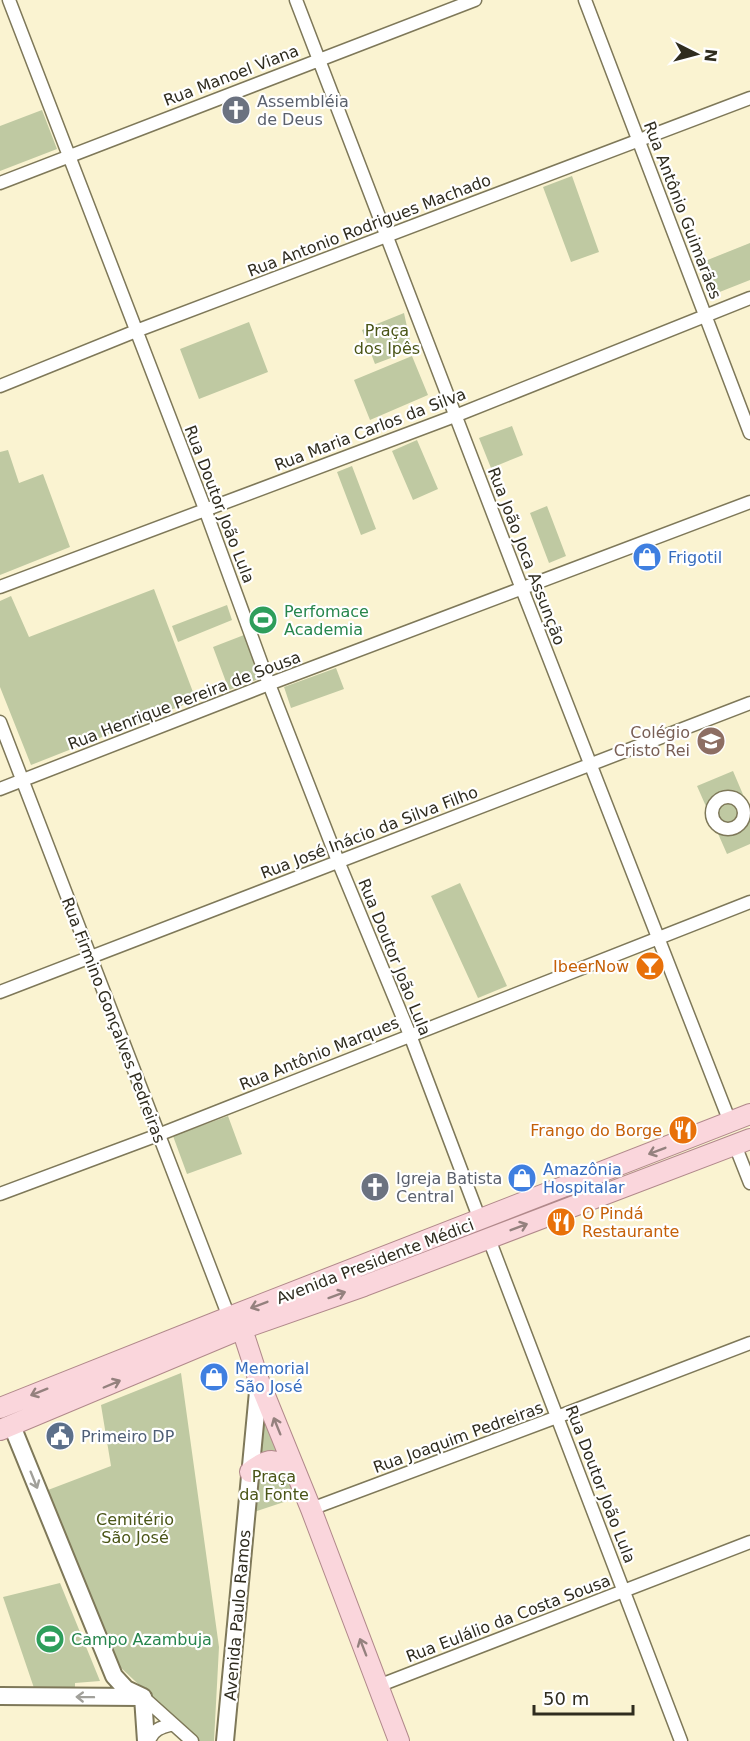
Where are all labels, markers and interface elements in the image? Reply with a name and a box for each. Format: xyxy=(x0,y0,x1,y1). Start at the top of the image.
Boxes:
north arrow xyxy=(666,24,726,84)
street label: Rua Manoel Viana xyxy=(161,41,301,110)
text: N xyxy=(700,48,721,63)
place label: Assembléia de Deus xyxy=(257,92,349,129)
church icon: Assembléia de Deus xyxy=(220,94,252,126)
street label: Rua Antônio Guimarães xyxy=(640,119,725,302)
street label: Rua Antonio Rodrigues Machado xyxy=(245,170,494,281)
park label: Praça dos Ipês xyxy=(354,321,420,358)
street label: Rua Maria Carlos da Silva xyxy=(272,384,469,475)
street label: Rua Doutor João Lula xyxy=(181,423,258,586)
street label: Rua João Joca Assunção xyxy=(484,465,569,648)
shop icon: Frigotil xyxy=(631,541,663,573)
place label: Frigotil xyxy=(668,548,722,567)
place label: Perfomace Academia xyxy=(284,602,369,639)
sports icon: Perfomace Academia xyxy=(247,604,279,636)
street label: Rua Henrique Pereira de Sousa xyxy=(65,647,303,754)
place label: Colégio Cristo Rei xyxy=(614,723,690,760)
school or university icon: Colégio Cristo Rei xyxy=(695,725,727,757)
street label: Rua José Inácio da Silva Filho xyxy=(258,782,481,883)
street label: Rua Doutor João Lula xyxy=(354,876,435,1038)
street label: Rua Firmino Gonçalves Pedreiras xyxy=(58,895,169,1146)
bar icon: IbeerNow xyxy=(634,950,666,982)
place label: IbeerNow xyxy=(553,957,629,976)
street label: Rua Antônio Marques xyxy=(237,1013,402,1094)
restaurant icon: Frango do Borge xyxy=(667,1114,699,1146)
place label: Frango do Borge xyxy=(530,1121,662,1140)
one-way arrow xyxy=(648,1146,666,1157)
place label: Amazônia Hospitalar xyxy=(543,1160,625,1197)
shop icon: Amazônia Hospitalar xyxy=(506,1162,538,1194)
place label: Igreja Batista Central xyxy=(396,1169,502,1206)
church icon: Igreja Batista Central xyxy=(359,1171,391,1203)
place label: O Pindá Restaurante xyxy=(582,1204,679,1241)
restaurant icon: O Pindá Restaurante xyxy=(545,1206,577,1238)
street label: Avenida Presidente Médici xyxy=(274,1215,477,1308)
one-way arrow xyxy=(510,1221,528,1232)
one-way arrow xyxy=(327,1289,346,1300)
one-way arrow xyxy=(251,1300,269,1311)
place label: Memorial São José xyxy=(235,1359,309,1396)
shop icon: Memorial São José xyxy=(198,1361,230,1393)
one-way arrow xyxy=(103,1378,121,1389)
one-way arrow xyxy=(30,1387,49,1398)
street label: Rua Joaquim Pedreiras xyxy=(371,1398,546,1477)
street label: Rua Doutor João Lula xyxy=(562,1403,639,1566)
one-way arrow xyxy=(271,1418,282,1436)
public building icon: Primeiro DP xyxy=(44,1420,76,1452)
place label: Primeiro DP xyxy=(81,1427,175,1446)
park label: Praça da Fonte xyxy=(239,1467,309,1504)
one-way arrow xyxy=(29,1470,40,1489)
park label: Cemitério São José xyxy=(96,1510,174,1547)
street label: Avenida Paulo Ramos xyxy=(221,1529,254,1701)
street label: Rua Eulálio da Costa Sousa xyxy=(403,1571,613,1666)
sports icon: Campo Azambuja xyxy=(34,1623,66,1655)
place label: Campo Azambuja xyxy=(71,1630,212,1649)
one-way arrow xyxy=(357,1638,368,1657)
scale bar xyxy=(534,1678,633,1716)
text: 50 m xyxy=(543,1688,589,1709)
one-way arrow xyxy=(75,1691,95,1703)

